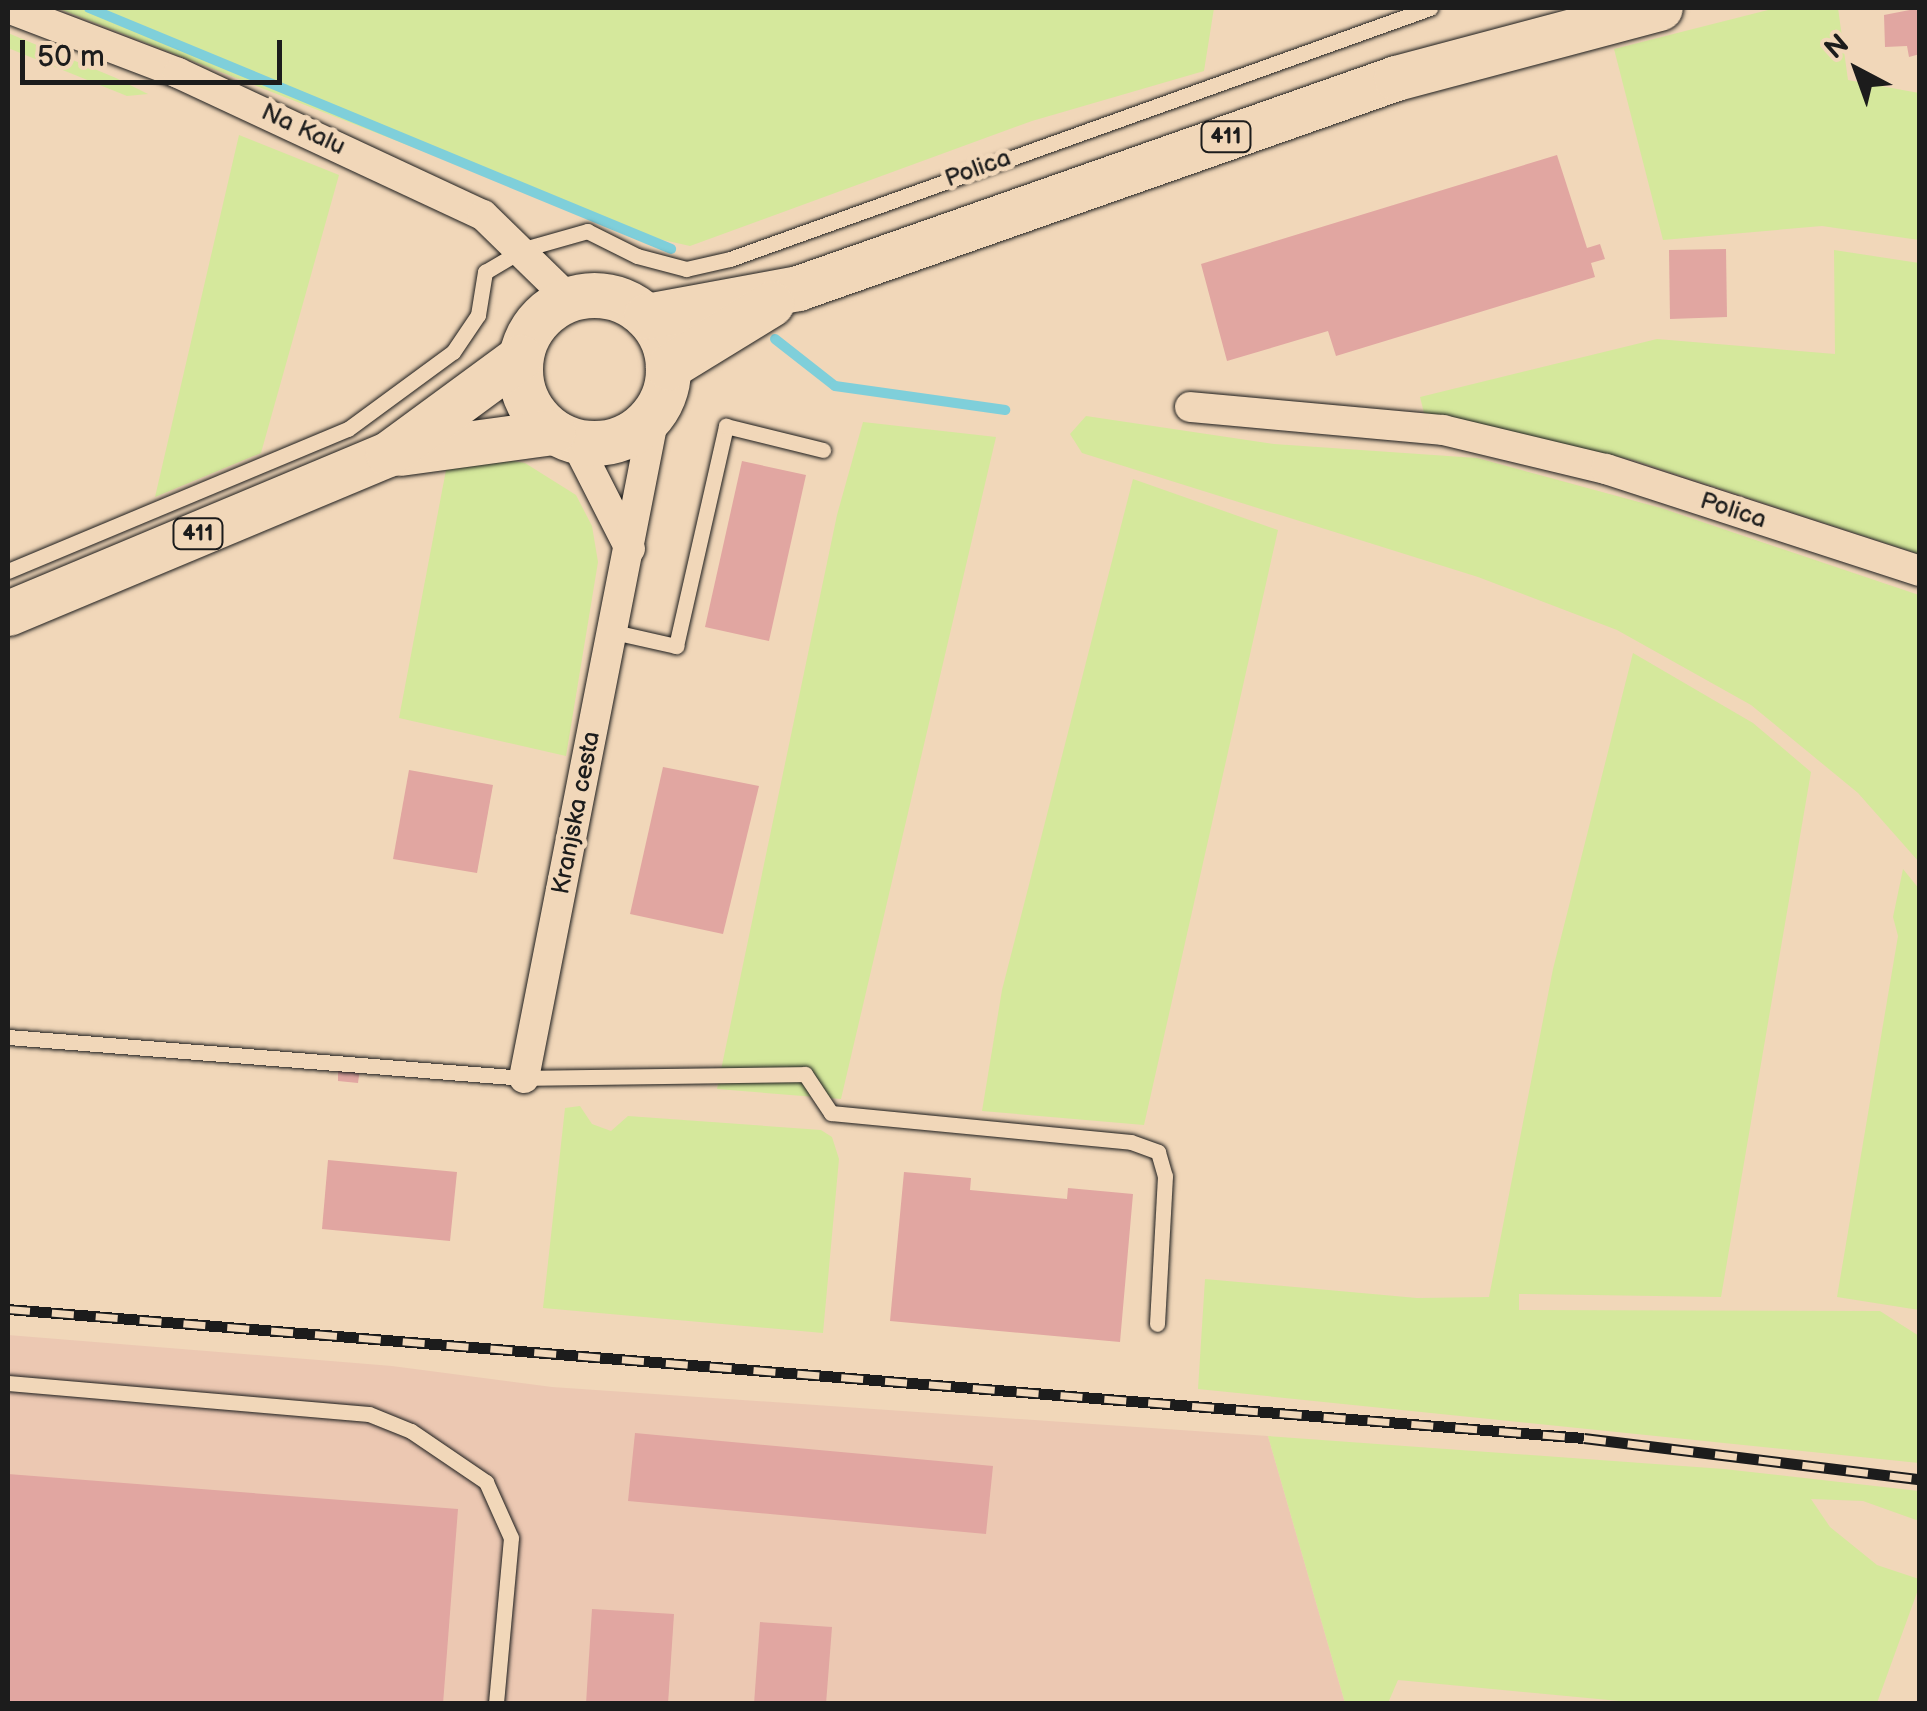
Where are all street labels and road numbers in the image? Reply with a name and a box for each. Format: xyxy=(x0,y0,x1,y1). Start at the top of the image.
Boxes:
street label: Na Kalu xyxy=(256,98,350,162)
road number: 411 xyxy=(1198,120,1254,154)
street label: Polica xyxy=(941,143,1015,195)
street label: Polica xyxy=(1696,486,1770,536)
road number: 411 xyxy=(170,517,226,551)
street label: Kranjska cesta xyxy=(546,729,608,897)

